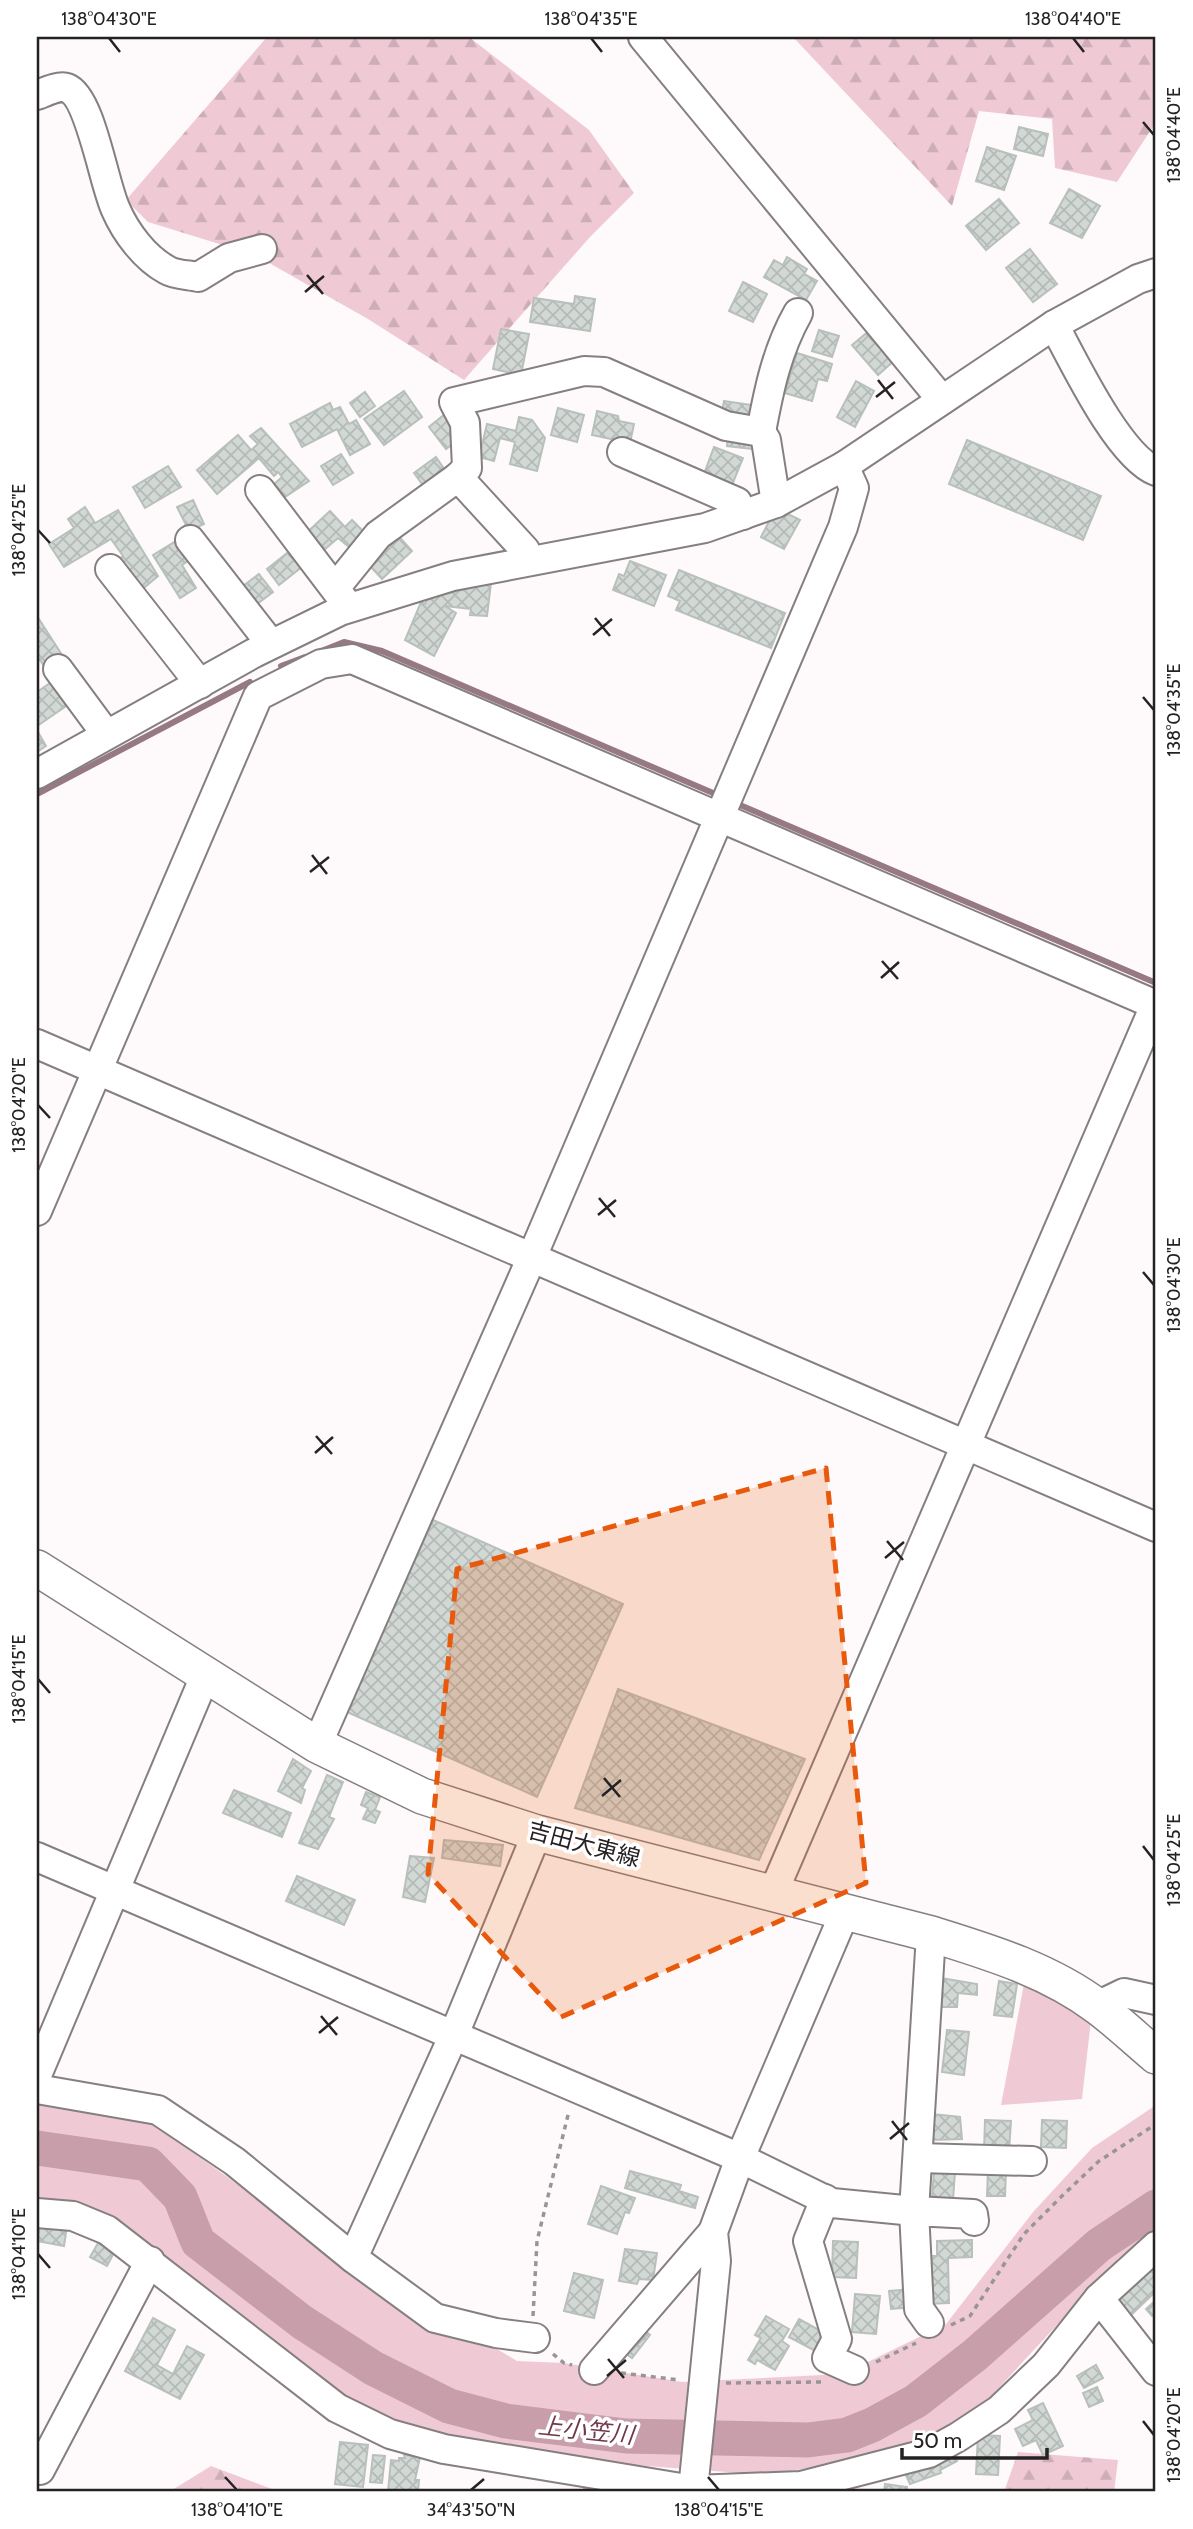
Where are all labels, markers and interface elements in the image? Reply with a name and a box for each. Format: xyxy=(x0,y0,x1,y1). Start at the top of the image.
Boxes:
text: 138°04'30"E xyxy=(61,8,157,30)
text: 138°04'35"E xyxy=(545,8,637,30)
text: 138°04'40"E xyxy=(1025,8,1121,30)
text: 138°04'40"E xyxy=(1163,87,1185,183)
text: 138°04'25"E xyxy=(8,484,30,576)
text: 138°04'35"E xyxy=(1163,664,1185,756)
text: 138°04'20"E xyxy=(8,1057,30,1153)
text: 138°04'30"E xyxy=(1163,1237,1185,1333)
text: 138°04'15"E xyxy=(8,1634,30,1723)
text: 138°04'25"E xyxy=(1163,1814,1185,1906)
street label: 吉田大東線 xyxy=(525,1816,643,1872)
text: 138°04'10"E xyxy=(8,2208,30,2300)
text: 138°04'20"E xyxy=(1163,2387,1185,2483)
water label: 上小笠川 xyxy=(537,2411,638,2450)
scale bar xyxy=(902,2417,1048,2461)
text: 50 m xyxy=(913,2428,962,2453)
text: 138°04'10"E xyxy=(191,2499,283,2521)
text: 34°43'50"N xyxy=(427,2499,515,2521)
text: 138°04'15"E xyxy=(675,2499,764,2521)

